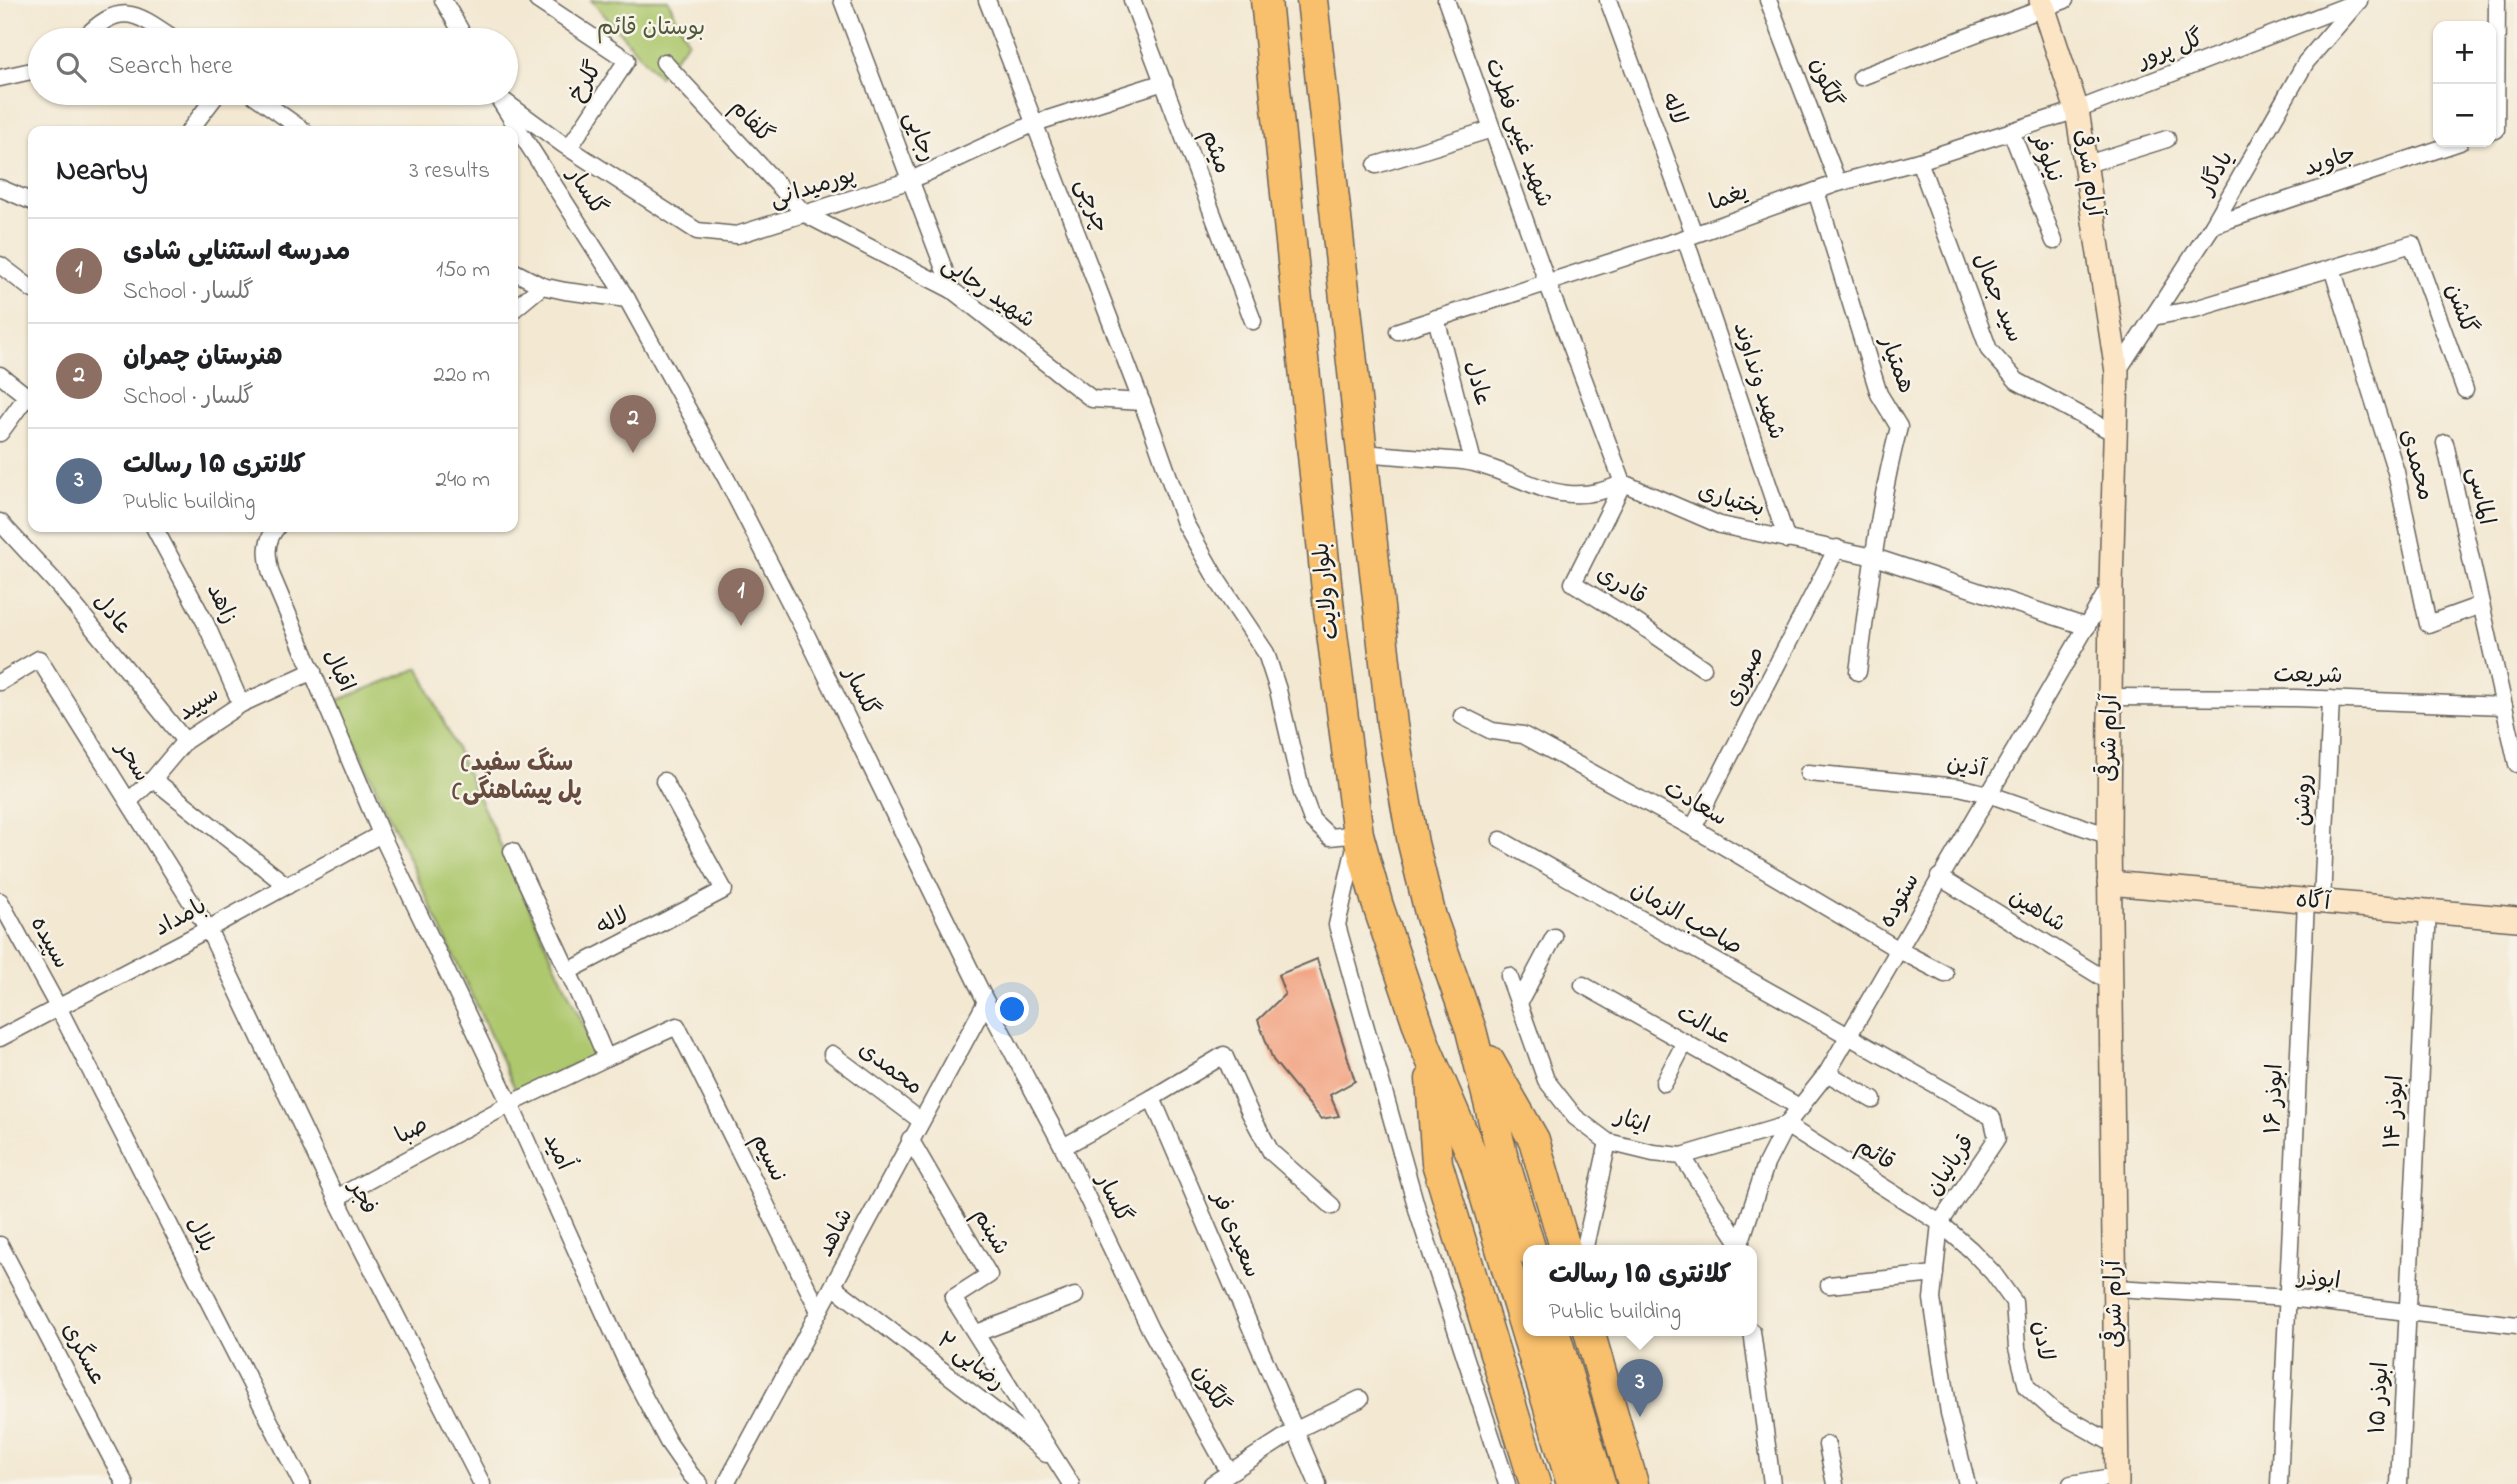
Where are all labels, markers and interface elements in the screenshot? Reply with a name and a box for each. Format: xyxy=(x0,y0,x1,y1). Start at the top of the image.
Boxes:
park label: بوستان قائم xyxy=(597,12,705,45)
map controls xyxy=(2433,21,2496,147)
button: + xyxy=(2433,21,2496,84)
street label: گل پرور xyxy=(2132,22,2209,78)
search box xyxy=(28,28,518,105)
icon: search xyxy=(52,48,90,86)
text: Search here xyxy=(108,48,233,86)
street label: گلگون xyxy=(1801,53,1849,113)
street label: شهید غیبی فطرت xyxy=(1476,54,1560,212)
street label: گلرخ xyxy=(561,55,611,109)
button: − xyxy=(2433,84,2496,147)
street label: لاله xyxy=(1652,88,1694,130)
street label: گلفام xyxy=(722,92,780,152)
street label: رجایی xyxy=(894,107,944,167)
street label: میثم xyxy=(1192,125,1238,179)
street label: نیلوفر xyxy=(2021,127,2070,187)
street label: آرام شرقی xyxy=(2065,127,2111,220)
street label: جاوید xyxy=(2299,138,2361,186)
street label: یادگار xyxy=(2190,145,2243,203)
text: Nearby xyxy=(56,150,148,194)
text: 3 results xyxy=(409,155,490,188)
street label: پورمیدانی xyxy=(766,159,860,217)
street label: گلسار xyxy=(557,160,614,223)
street label: چرچی xyxy=(1066,174,1116,238)
street label: یغما xyxy=(1705,176,1753,220)
text: مدرسه استثنایی شادی xyxy=(123,234,350,272)
street label: سید جمال xyxy=(1963,248,2031,348)
street label: شهید رجایی xyxy=(935,249,1041,337)
text: 1 xyxy=(75,254,83,287)
text: 150 m xyxy=(436,254,490,287)
text: School · گلسار xyxy=(123,276,254,309)
street label: گلشن xyxy=(2436,279,2484,339)
street label: شهید ونداوند xyxy=(1723,318,1793,444)
street label: همتیار xyxy=(1870,331,1922,399)
text: هنرستان چمران xyxy=(123,339,283,377)
street label: عادل xyxy=(1455,357,1499,411)
text: 2 xyxy=(73,359,85,392)
text: 220 m xyxy=(434,359,490,392)
text: School · گلسار xyxy=(123,381,254,414)
pin: 2 xyxy=(610,395,656,453)
street label: محمدی xyxy=(2391,426,2441,504)
text: کلانتری ۱۵ رسالت xyxy=(123,447,306,485)
text: 3 xyxy=(74,464,84,497)
text: 240 m xyxy=(436,464,490,497)
street label: الماسی xyxy=(2458,464,2502,528)
street label: بختیاری xyxy=(1694,475,1768,527)
text: Public building xyxy=(123,486,255,519)
street label: بلوار ولایت xyxy=(1305,541,1349,641)
street label: قادری xyxy=(1590,558,1652,614)
pin: 1 xyxy=(718,568,764,626)
street label: زاهد xyxy=(197,578,245,630)
street label: عادل xyxy=(84,587,140,643)
street label: صبوری xyxy=(1716,641,1774,713)
street label: اقبال xyxy=(314,644,362,698)
street label: شریعت xyxy=(2273,659,2343,693)
street label: گلسار xyxy=(833,660,886,722)
street label: سپید xyxy=(172,678,226,730)
street label: آرام شرقی xyxy=(2093,693,2127,782)
street label: سحر xyxy=(106,734,157,789)
district label: (سنگ سفید (پل پیشاهنگی xyxy=(452,747,582,810)
street label: آذین xyxy=(1944,747,1989,787)
street label: سعادت xyxy=(1657,773,1733,835)
street label: روشن xyxy=(2287,773,2321,827)
street label: ستوده xyxy=(1872,868,1928,934)
street label: صاحب الزمان xyxy=(1624,874,1748,964)
street label: شاهین xyxy=(2002,881,2072,941)
street label: آگاه xyxy=(2294,884,2333,920)
street label: بامداد xyxy=(149,891,213,945)
street label: لاله xyxy=(591,900,635,944)
street label: سپیده xyxy=(21,911,77,975)
your location xyxy=(995,992,1029,1026)
street label: عدالت xyxy=(1670,997,1738,1055)
street label: محمدی xyxy=(851,1034,929,1104)
street label: ابوذر ۱۶ xyxy=(2257,1063,2293,1135)
street label: ابوذر ۱۴ xyxy=(2377,1074,2413,1150)
street label: ایثار xyxy=(1609,1100,1654,1143)
street label: صبا xyxy=(390,1109,434,1153)
street label: اُمید xyxy=(534,1127,582,1176)
street label: نسیم xyxy=(742,1128,794,1188)
street label: قربانیان xyxy=(1918,1129,1984,1203)
street label: قائم xyxy=(1849,1130,1901,1180)
street label: گلسار xyxy=(1086,1167,1139,1229)
street label: فجر xyxy=(339,1173,384,1221)
street label: سعیدی فر xyxy=(1201,1185,1268,1283)
street label: شبنم xyxy=(963,1202,1017,1262)
street label: شاهد xyxy=(810,1203,862,1263)
street label: بلال xyxy=(177,1211,223,1259)
popup xyxy=(1523,1245,1757,1336)
text: کلانتری ۱۵ رسالت xyxy=(1549,1257,1731,1295)
street label: آرام شرقی xyxy=(2098,1259,2132,1348)
street label: ابوذر xyxy=(2294,1261,2342,1299)
text: Public building xyxy=(1549,1296,1681,1329)
street label: عسگری xyxy=(53,1317,113,1391)
street label: لادن xyxy=(2023,1319,2061,1363)
street label: رضایی ۲ xyxy=(929,1325,1011,1399)
street label: گلگون xyxy=(1183,1359,1237,1419)
pin: 3 xyxy=(1617,1359,1663,1417)
street label: ابوذر ۱۵ xyxy=(2362,1361,2398,1435)

